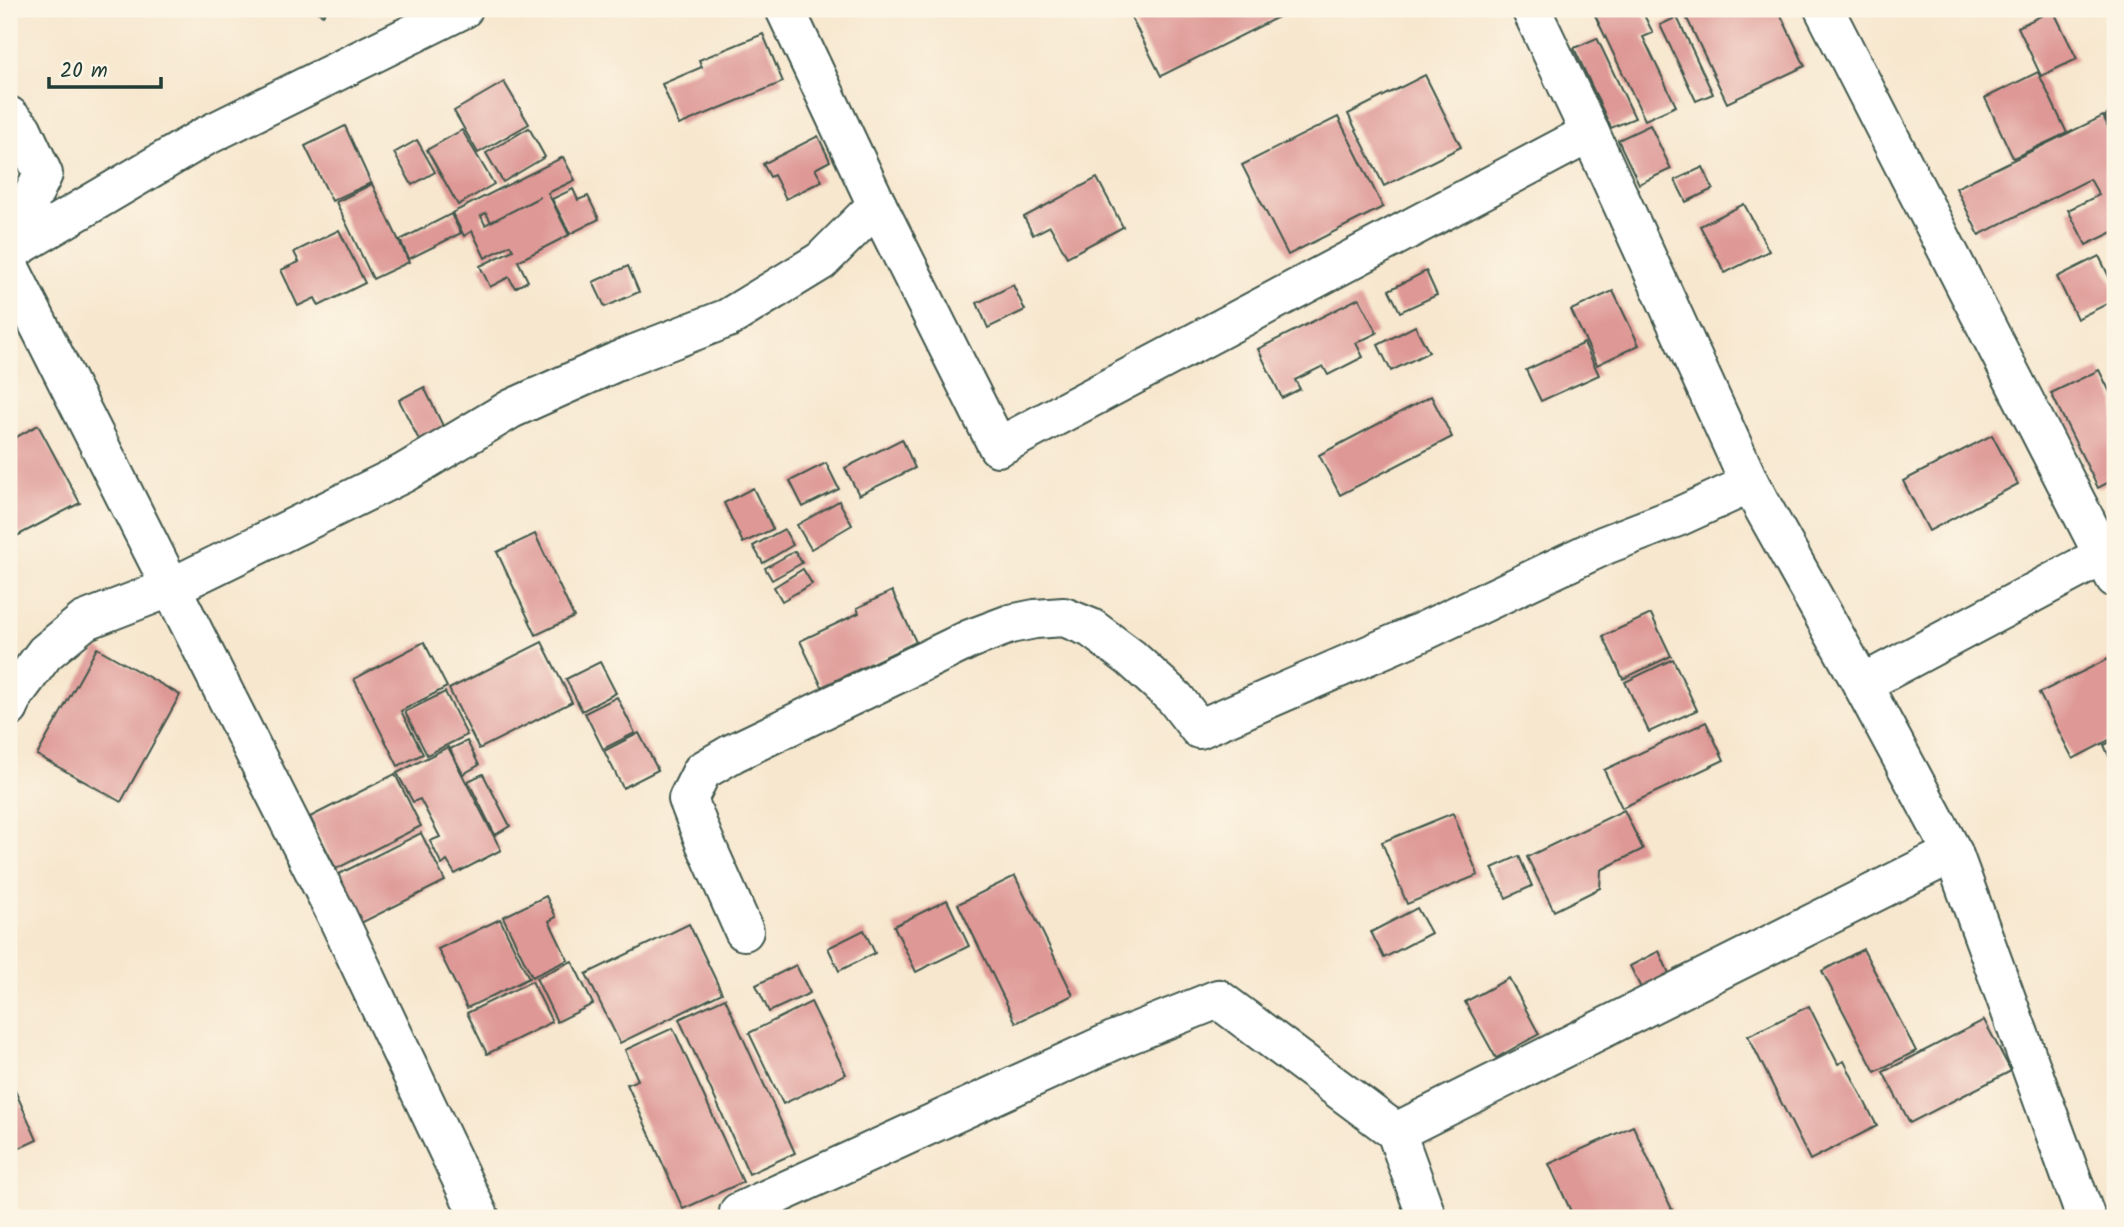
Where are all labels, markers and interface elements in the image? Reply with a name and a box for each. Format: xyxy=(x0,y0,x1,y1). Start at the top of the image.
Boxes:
scale bar xyxy=(49,46,161,90)
text: 20 m xyxy=(60,55,108,88)

